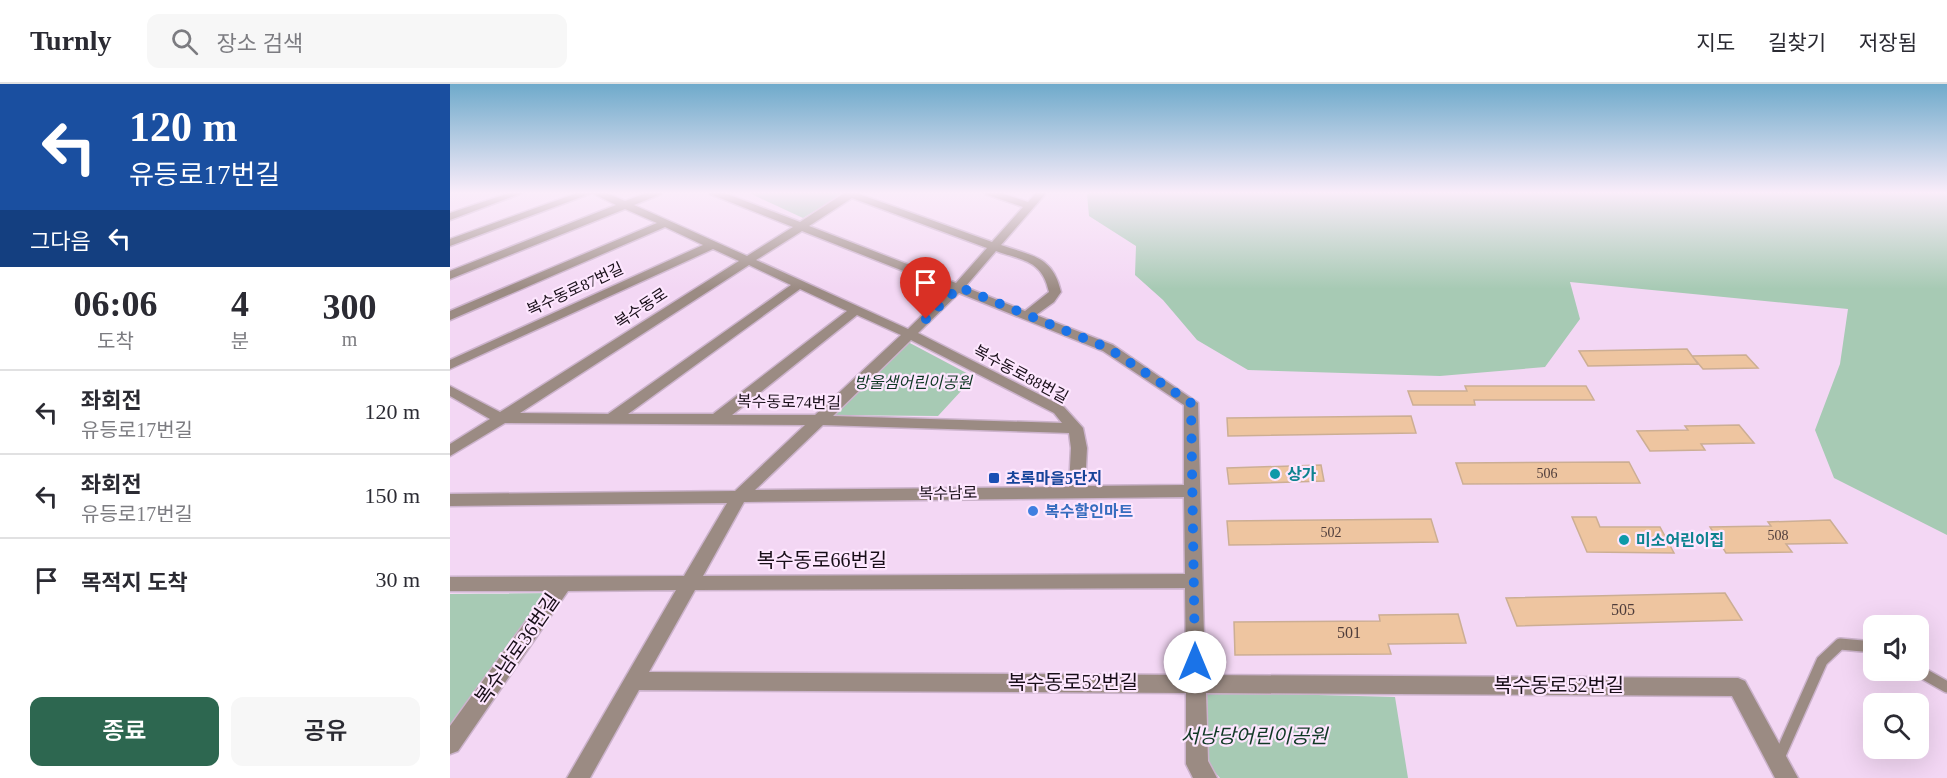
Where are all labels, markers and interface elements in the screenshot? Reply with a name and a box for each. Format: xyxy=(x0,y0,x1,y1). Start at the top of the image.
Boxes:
search box xyxy=(147,14,567,68)
text: Turnly xyxy=(30,25,111,56)
icon: search xyxy=(168,25,201,58)
text: 장소 검색 xyxy=(216,31,303,56)
text: 지도 xyxy=(1696,31,1735,55)
text: 길찾기 xyxy=(1768,31,1826,55)
text: 저장됨 xyxy=(1859,31,1917,55)
text: 120 m xyxy=(129,104,238,150)
icon: left xyxy=(30,108,108,186)
text: 유등로17번길 xyxy=(129,160,280,190)
icon: left xyxy=(103,222,136,255)
text: 그다음 xyxy=(30,229,91,254)
pin xyxy=(900,257,951,319)
street label: 복수동로87번길 xyxy=(524,259,626,319)
icon: arrive xyxy=(909,266,942,299)
text: 06:06 xyxy=(73,284,157,324)
text: 4 xyxy=(231,284,249,324)
street label: 복수동로 xyxy=(612,285,671,331)
text: 300 xyxy=(323,287,377,327)
text: m xyxy=(342,328,357,350)
text: 도착 xyxy=(97,330,134,352)
text: 분 xyxy=(231,330,249,352)
street label: 복수동로88번길 xyxy=(971,342,1071,406)
park label: 방울샘어린이공원 xyxy=(854,374,973,391)
text: 좌회전 xyxy=(81,388,142,413)
street label: 복수동로74번길 xyxy=(737,393,841,411)
icon: left xyxy=(30,396,63,429)
text: 120 m xyxy=(364,399,420,424)
text: 유등로17번길 xyxy=(81,419,193,441)
place label: 상가 xyxy=(1287,466,1317,483)
house number: 506 xyxy=(1537,466,1558,481)
marker: 상가 xyxy=(1268,467,1282,481)
place label: 초록마을5단지 xyxy=(1006,470,1102,487)
marker: 초록마을5단지 xyxy=(987,471,1001,485)
text: 좌회전 xyxy=(81,472,142,497)
icon: left xyxy=(30,480,63,513)
text: 150 m xyxy=(364,483,420,508)
street label: 복수남로 xyxy=(918,484,978,502)
place label: 복수할인마트 xyxy=(1045,502,1134,520)
text: 유등로17번길 xyxy=(81,503,193,525)
marker: 복수할인마트 xyxy=(1026,504,1040,518)
house number: 502 xyxy=(1321,525,1342,540)
house number: 508 xyxy=(1768,528,1789,543)
place label: 미소어린이집 xyxy=(1636,532,1724,549)
marker: 미소어린이집 xyxy=(1617,533,1631,547)
street label: 복수동로66번길 xyxy=(757,549,887,571)
icon: arrive xyxy=(30,564,63,597)
text: 30 m xyxy=(375,567,420,592)
text: 목적지 도착 xyxy=(81,570,188,595)
street label: 복수남로36번길 xyxy=(471,589,563,709)
house number: 505 xyxy=(1611,601,1635,618)
map controls xyxy=(1863,615,1929,759)
button: sound xyxy=(1863,615,1929,681)
house number: 501 xyxy=(1337,624,1361,641)
position arrow xyxy=(1163,630,1227,694)
street label: 복수동로52번길 xyxy=(1008,671,1138,693)
street label: 복수동로52번길 xyxy=(1494,674,1624,696)
button: search xyxy=(1863,693,1929,759)
button: 종료 xyxy=(30,697,219,766)
button: 공유 xyxy=(231,697,420,766)
park label: 서낭당어린이공원 xyxy=(1180,725,1329,747)

